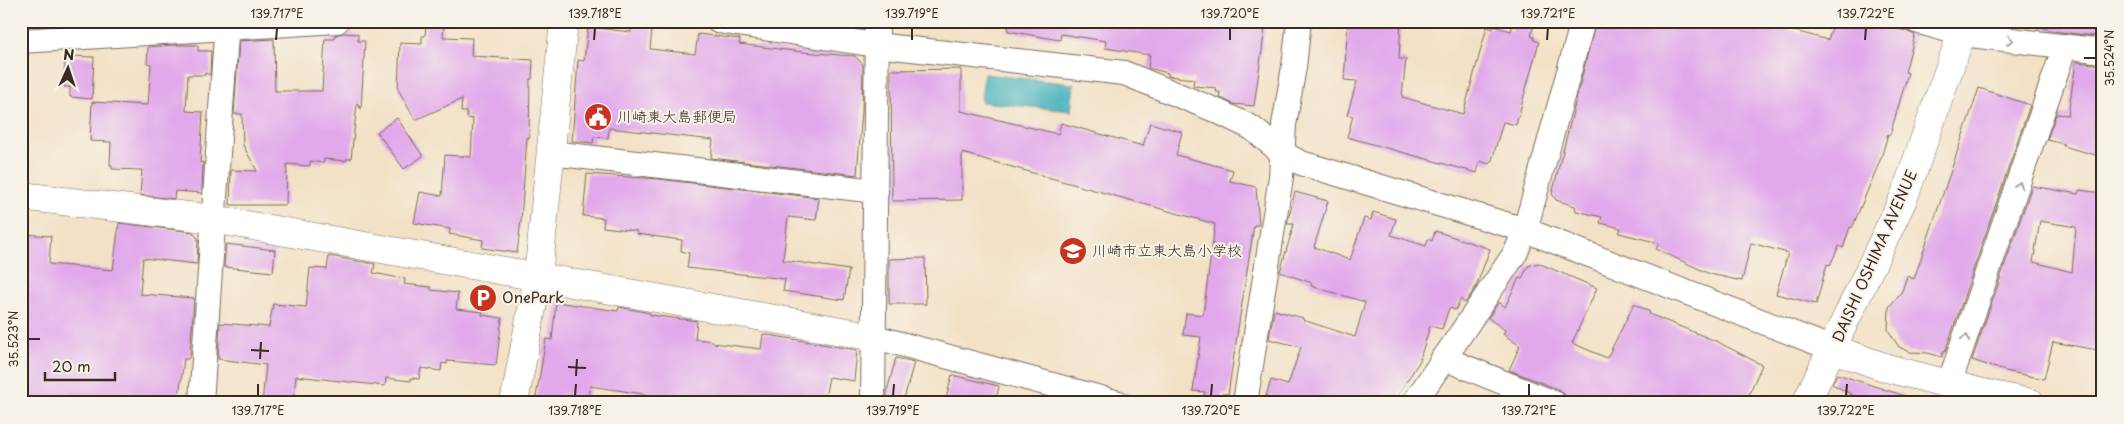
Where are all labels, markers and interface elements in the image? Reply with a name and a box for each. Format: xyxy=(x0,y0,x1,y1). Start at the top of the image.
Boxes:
text: 139.717°E xyxy=(250,4,304,22)
text: 139.718°E xyxy=(568,4,622,22)
text: 139.719°E xyxy=(885,4,939,22)
text: 139.720°E xyxy=(1201,4,1259,22)
text: 139.721°E xyxy=(1521,4,1576,22)
text: 139.722°E xyxy=(1837,4,1895,22)
text: 35.524°N xyxy=(2100,30,2118,86)
one-way arrow xyxy=(2006,34,2014,44)
north arrow xyxy=(42,42,92,92)
text: N xyxy=(63,44,75,65)
public building icon: 川崎東大島郵便局 xyxy=(583,102,613,132)
place label: 川崎東大島郵便局 xyxy=(617,104,737,127)
street label: DAISHI OSHIMA AVENUE xyxy=(1825,166,1922,345)
one-way arrow xyxy=(2013,181,2023,189)
school or university icon: 川崎市立東大島小学校 xyxy=(1058,236,1088,266)
place label: 川崎市立東大島小学校 xyxy=(1092,238,1242,261)
parking icon: OnePark xyxy=(468,283,498,313)
place label: OnePark xyxy=(502,285,564,308)
text: 35.523°N xyxy=(4,311,22,367)
one-way arrow xyxy=(1960,334,1970,343)
scale bar xyxy=(45,349,115,381)
text: 20 m xyxy=(52,354,91,377)
text: 139.717°E xyxy=(231,401,285,419)
text: 139.718°E xyxy=(548,401,602,419)
text: 139.719°E xyxy=(866,401,920,419)
text: 139.720°E xyxy=(1182,401,1240,419)
text: 139.721°E xyxy=(1502,401,1557,419)
text: 139.722°E xyxy=(1817,401,1875,419)

